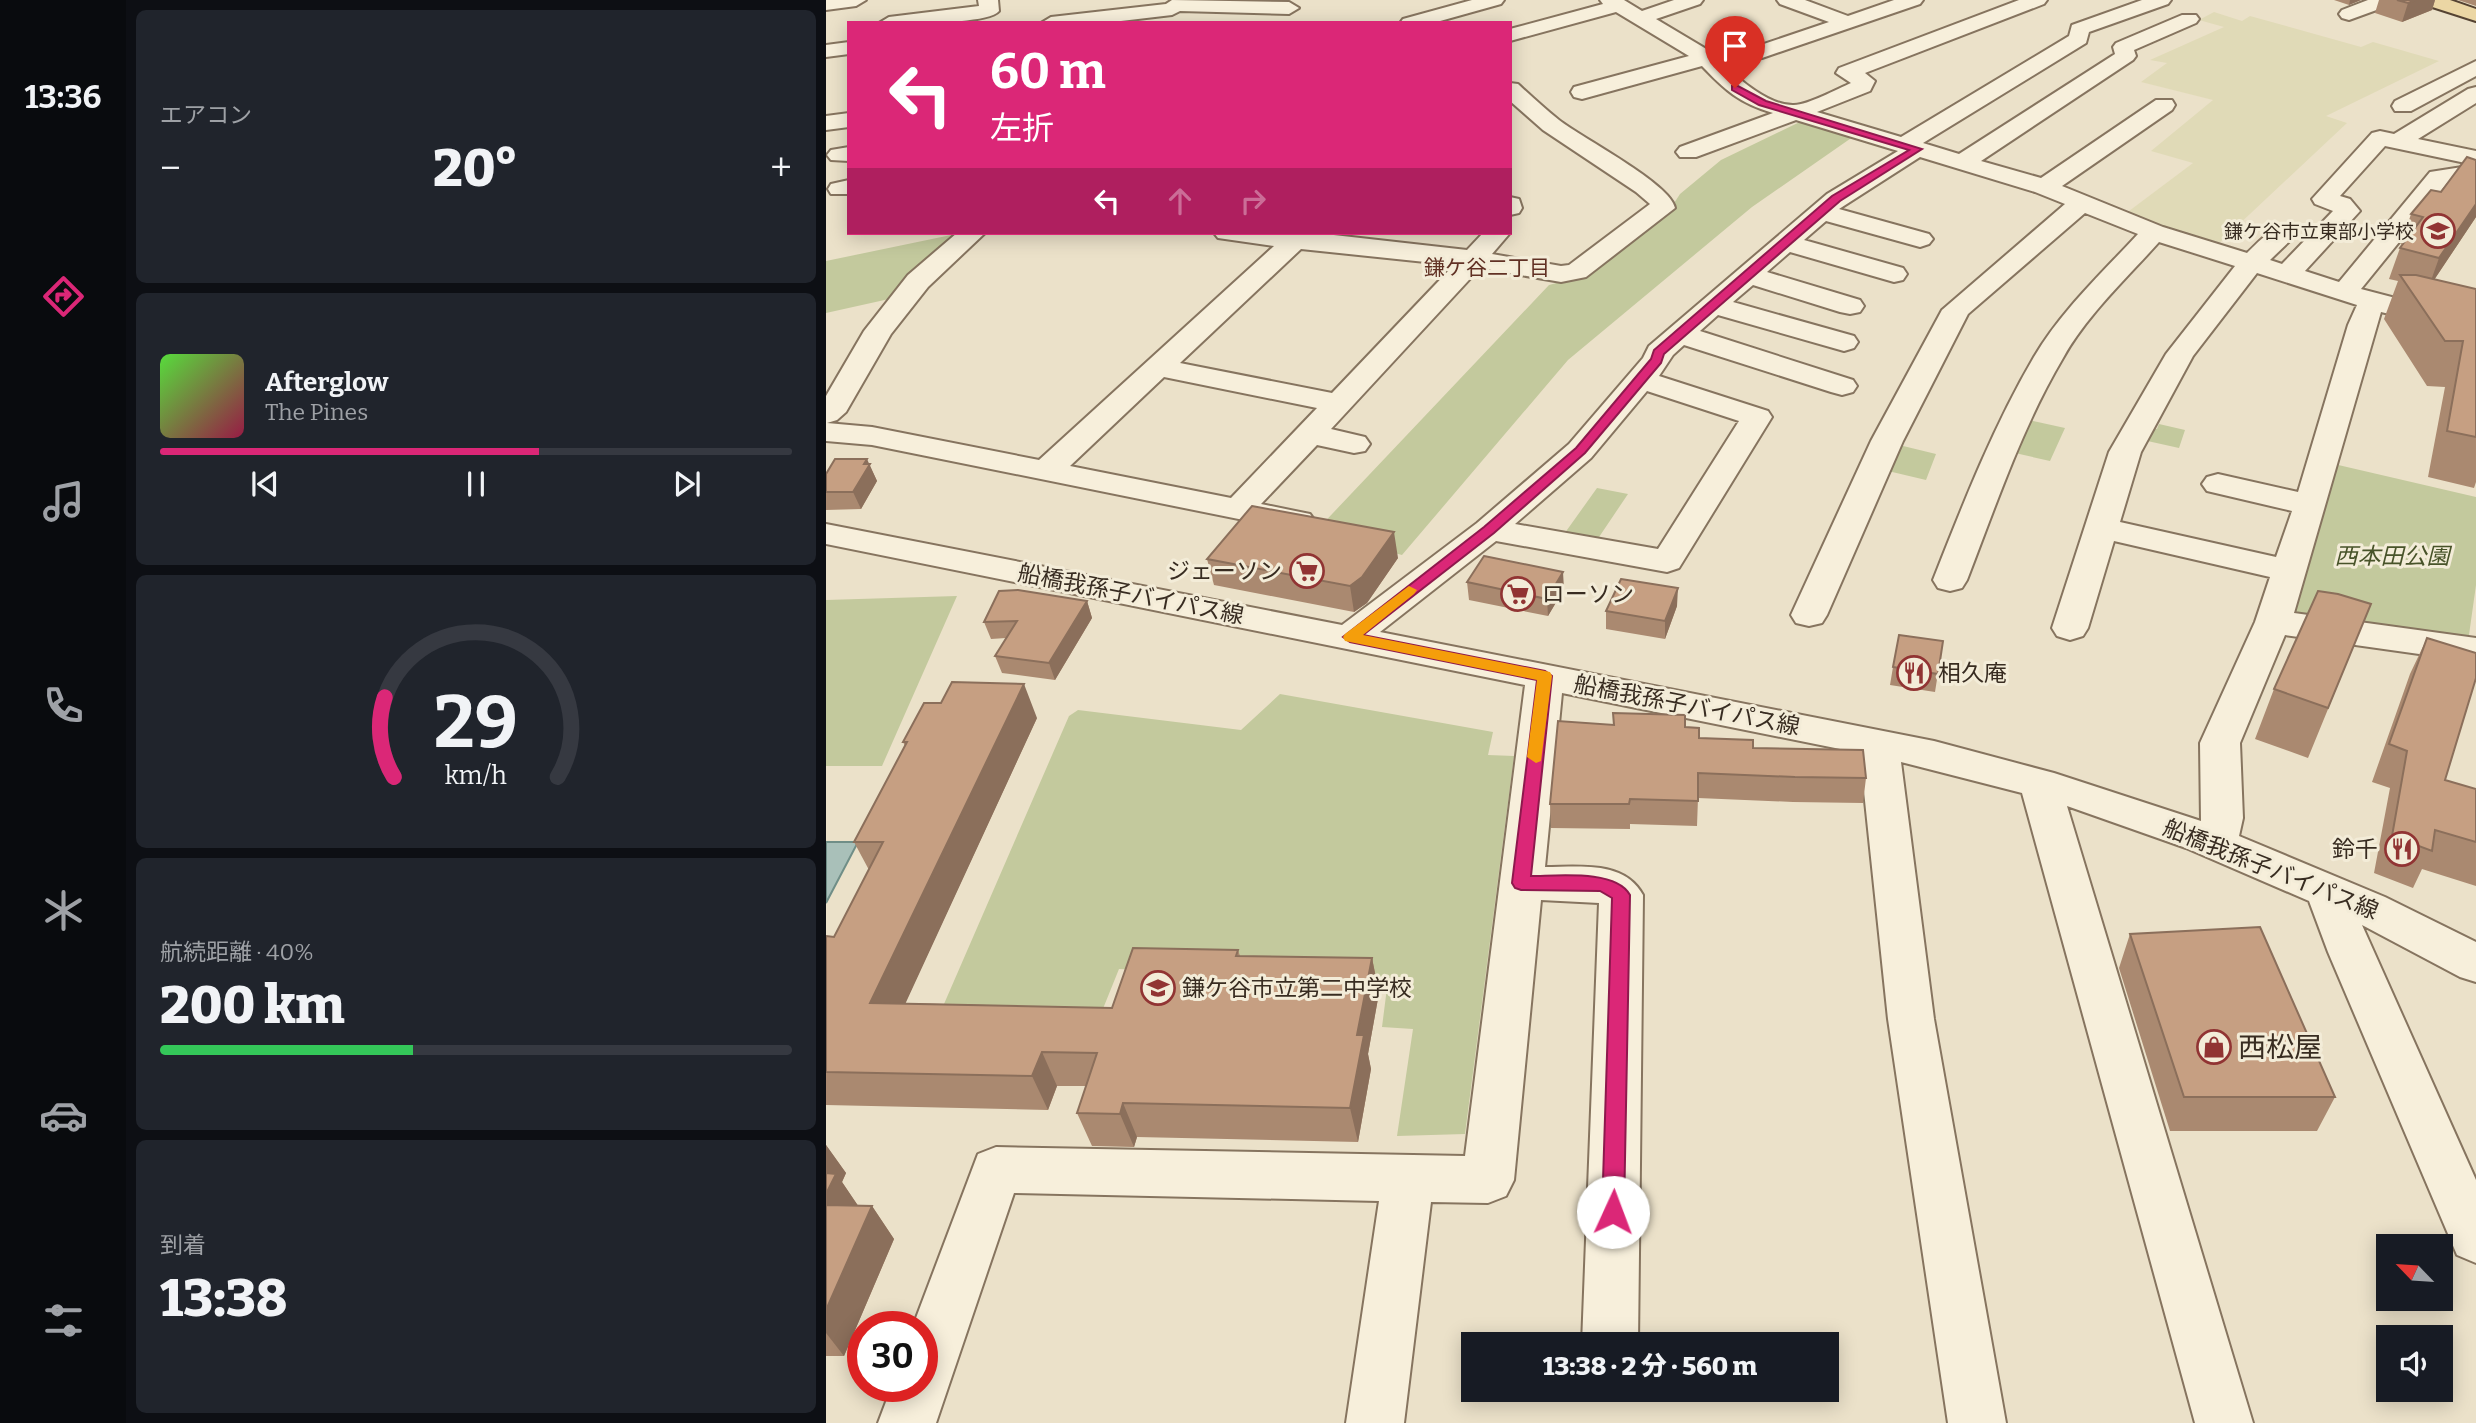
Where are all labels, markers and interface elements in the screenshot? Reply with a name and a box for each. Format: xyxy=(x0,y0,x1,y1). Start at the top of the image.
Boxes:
pin xyxy=(1705,16,1765,88)
icon: arrive xyxy=(1716,27,1754,65)
text: 60 m xyxy=(990,42,1106,101)
icon: left xyxy=(875,49,966,140)
text: 13:36 xyxy=(24,78,102,116)
text: エアコン xyxy=(160,101,252,129)
text: 左折 xyxy=(990,109,1054,147)
text: 20° xyxy=(433,137,518,200)
text: − xyxy=(160,145,181,191)
text: + xyxy=(770,145,792,191)
icon: left xyxy=(1088,182,1126,220)
icon: ahead xyxy=(1161,182,1199,220)
icon: right xyxy=(1234,182,1272,220)
school or university icon: 鎌ケ谷市立東部小学校 xyxy=(2419,212,2457,250)
place label: 鎌ケ谷市立東部小学校 xyxy=(2224,220,2414,243)
district label: 鎌ケ谷二丁目 xyxy=(1424,255,1550,281)
icon: directions xyxy=(39,272,88,321)
text: Afterglow xyxy=(265,367,388,398)
text: The Pines xyxy=(265,398,368,426)
icon: previous xyxy=(246,465,284,503)
icon: pause xyxy=(457,465,495,503)
icon: next xyxy=(668,465,706,503)
icon: music xyxy=(39,477,88,526)
park label: 西本田公園 xyxy=(2335,542,2453,570)
supermarket icon: ジェーソン xyxy=(1288,552,1326,590)
place label: ジェーソン xyxy=(1167,557,1282,585)
street label: 船橋我孫子バイパス線 xyxy=(1016,558,1246,630)
supermarket icon: ローソン xyxy=(1499,575,1537,613)
place label: ローソン xyxy=(1542,580,1634,608)
restaurant icon: 相久庵 xyxy=(1895,654,1933,692)
place label: 相久庵 xyxy=(1938,659,2007,687)
street label: 船橋我孫子バイパス線 xyxy=(1572,669,1802,741)
text: 29 xyxy=(434,680,518,767)
icon: phone xyxy=(39,681,88,730)
text: km/h xyxy=(445,761,507,791)
street label: 船橋我孫子バイパス線 xyxy=(2159,813,2383,925)
restaurant icon: 鈴千 xyxy=(2383,830,2421,868)
place label: 鈴千 xyxy=(2332,835,2378,863)
icon: climate xyxy=(39,886,88,935)
text: 航続距離 · 40% xyxy=(160,938,314,966)
school or university icon: 鎌ケ谷市立第二中学校 xyxy=(1139,969,1177,1007)
text: 200 km xyxy=(160,974,345,1037)
place label: 鎌ケ谷市立第二中学校 xyxy=(1182,974,1412,1002)
shop icon: 西松屋 xyxy=(2195,1028,2233,1066)
place label: 西松屋 xyxy=(2238,1031,2322,1064)
icon: car xyxy=(39,1091,88,1140)
position arrow xyxy=(1576,1175,1650,1249)
text: 到着 xyxy=(160,1231,206,1259)
north arrow xyxy=(2376,1234,2454,1311)
map controls xyxy=(2376,1234,2453,1402)
text: 13:38 xyxy=(160,1267,287,1330)
icon: filters xyxy=(39,1296,88,1345)
speed limit sign: 30 xyxy=(847,1311,938,1402)
button: sound xyxy=(2376,1325,2453,1402)
text: 13:38 · 2 分 · 560 m xyxy=(1543,1351,1757,1382)

